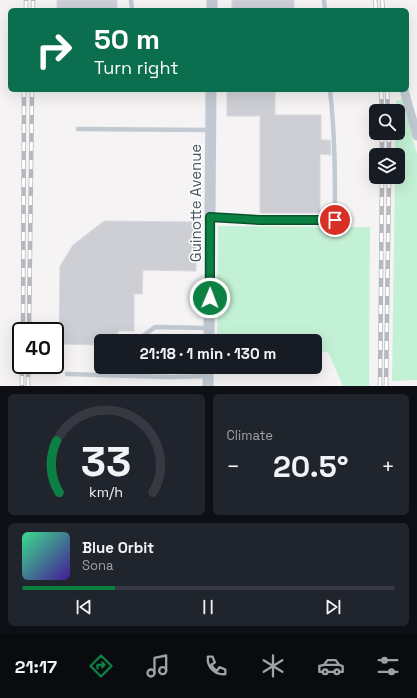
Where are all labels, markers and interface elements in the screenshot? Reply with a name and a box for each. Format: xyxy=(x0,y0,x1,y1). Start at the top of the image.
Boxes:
text: 50 m xyxy=(94,21,160,57)
icon: right xyxy=(28,24,80,76)
text: Turn right xyxy=(94,56,178,79)
map controls xyxy=(369,104,405,184)
button: search xyxy=(369,104,405,140)
street label: Guinotte Avenue xyxy=(186,144,205,262)
button: layers xyxy=(369,148,405,184)
pin xyxy=(318,203,352,237)
icon: arrive xyxy=(324,209,346,231)
position arrow xyxy=(189,277,231,319)
speed limit sign: 40 xyxy=(12,322,64,374)
text: 21:18 · 1 min · 130 m xyxy=(140,344,276,363)
text: Climate xyxy=(227,427,273,444)
text: 33 xyxy=(81,434,132,487)
text: 20.5° xyxy=(273,447,349,486)
text: − xyxy=(227,452,240,480)
text: + xyxy=(381,452,395,480)
text: km/h xyxy=(89,482,123,500)
text: Blue Orbit xyxy=(82,538,154,557)
text: Sona xyxy=(82,557,113,574)
icon: previous xyxy=(73,596,95,618)
icon: pause xyxy=(197,596,219,618)
icon: next xyxy=(322,596,344,618)
icon: directions xyxy=(87,652,115,680)
icon: music xyxy=(144,652,172,680)
icon: phone xyxy=(202,652,230,680)
icon: climate xyxy=(259,652,287,680)
icon: car xyxy=(317,652,345,680)
icon: filters xyxy=(374,652,402,680)
text: 21:17 xyxy=(15,655,57,678)

